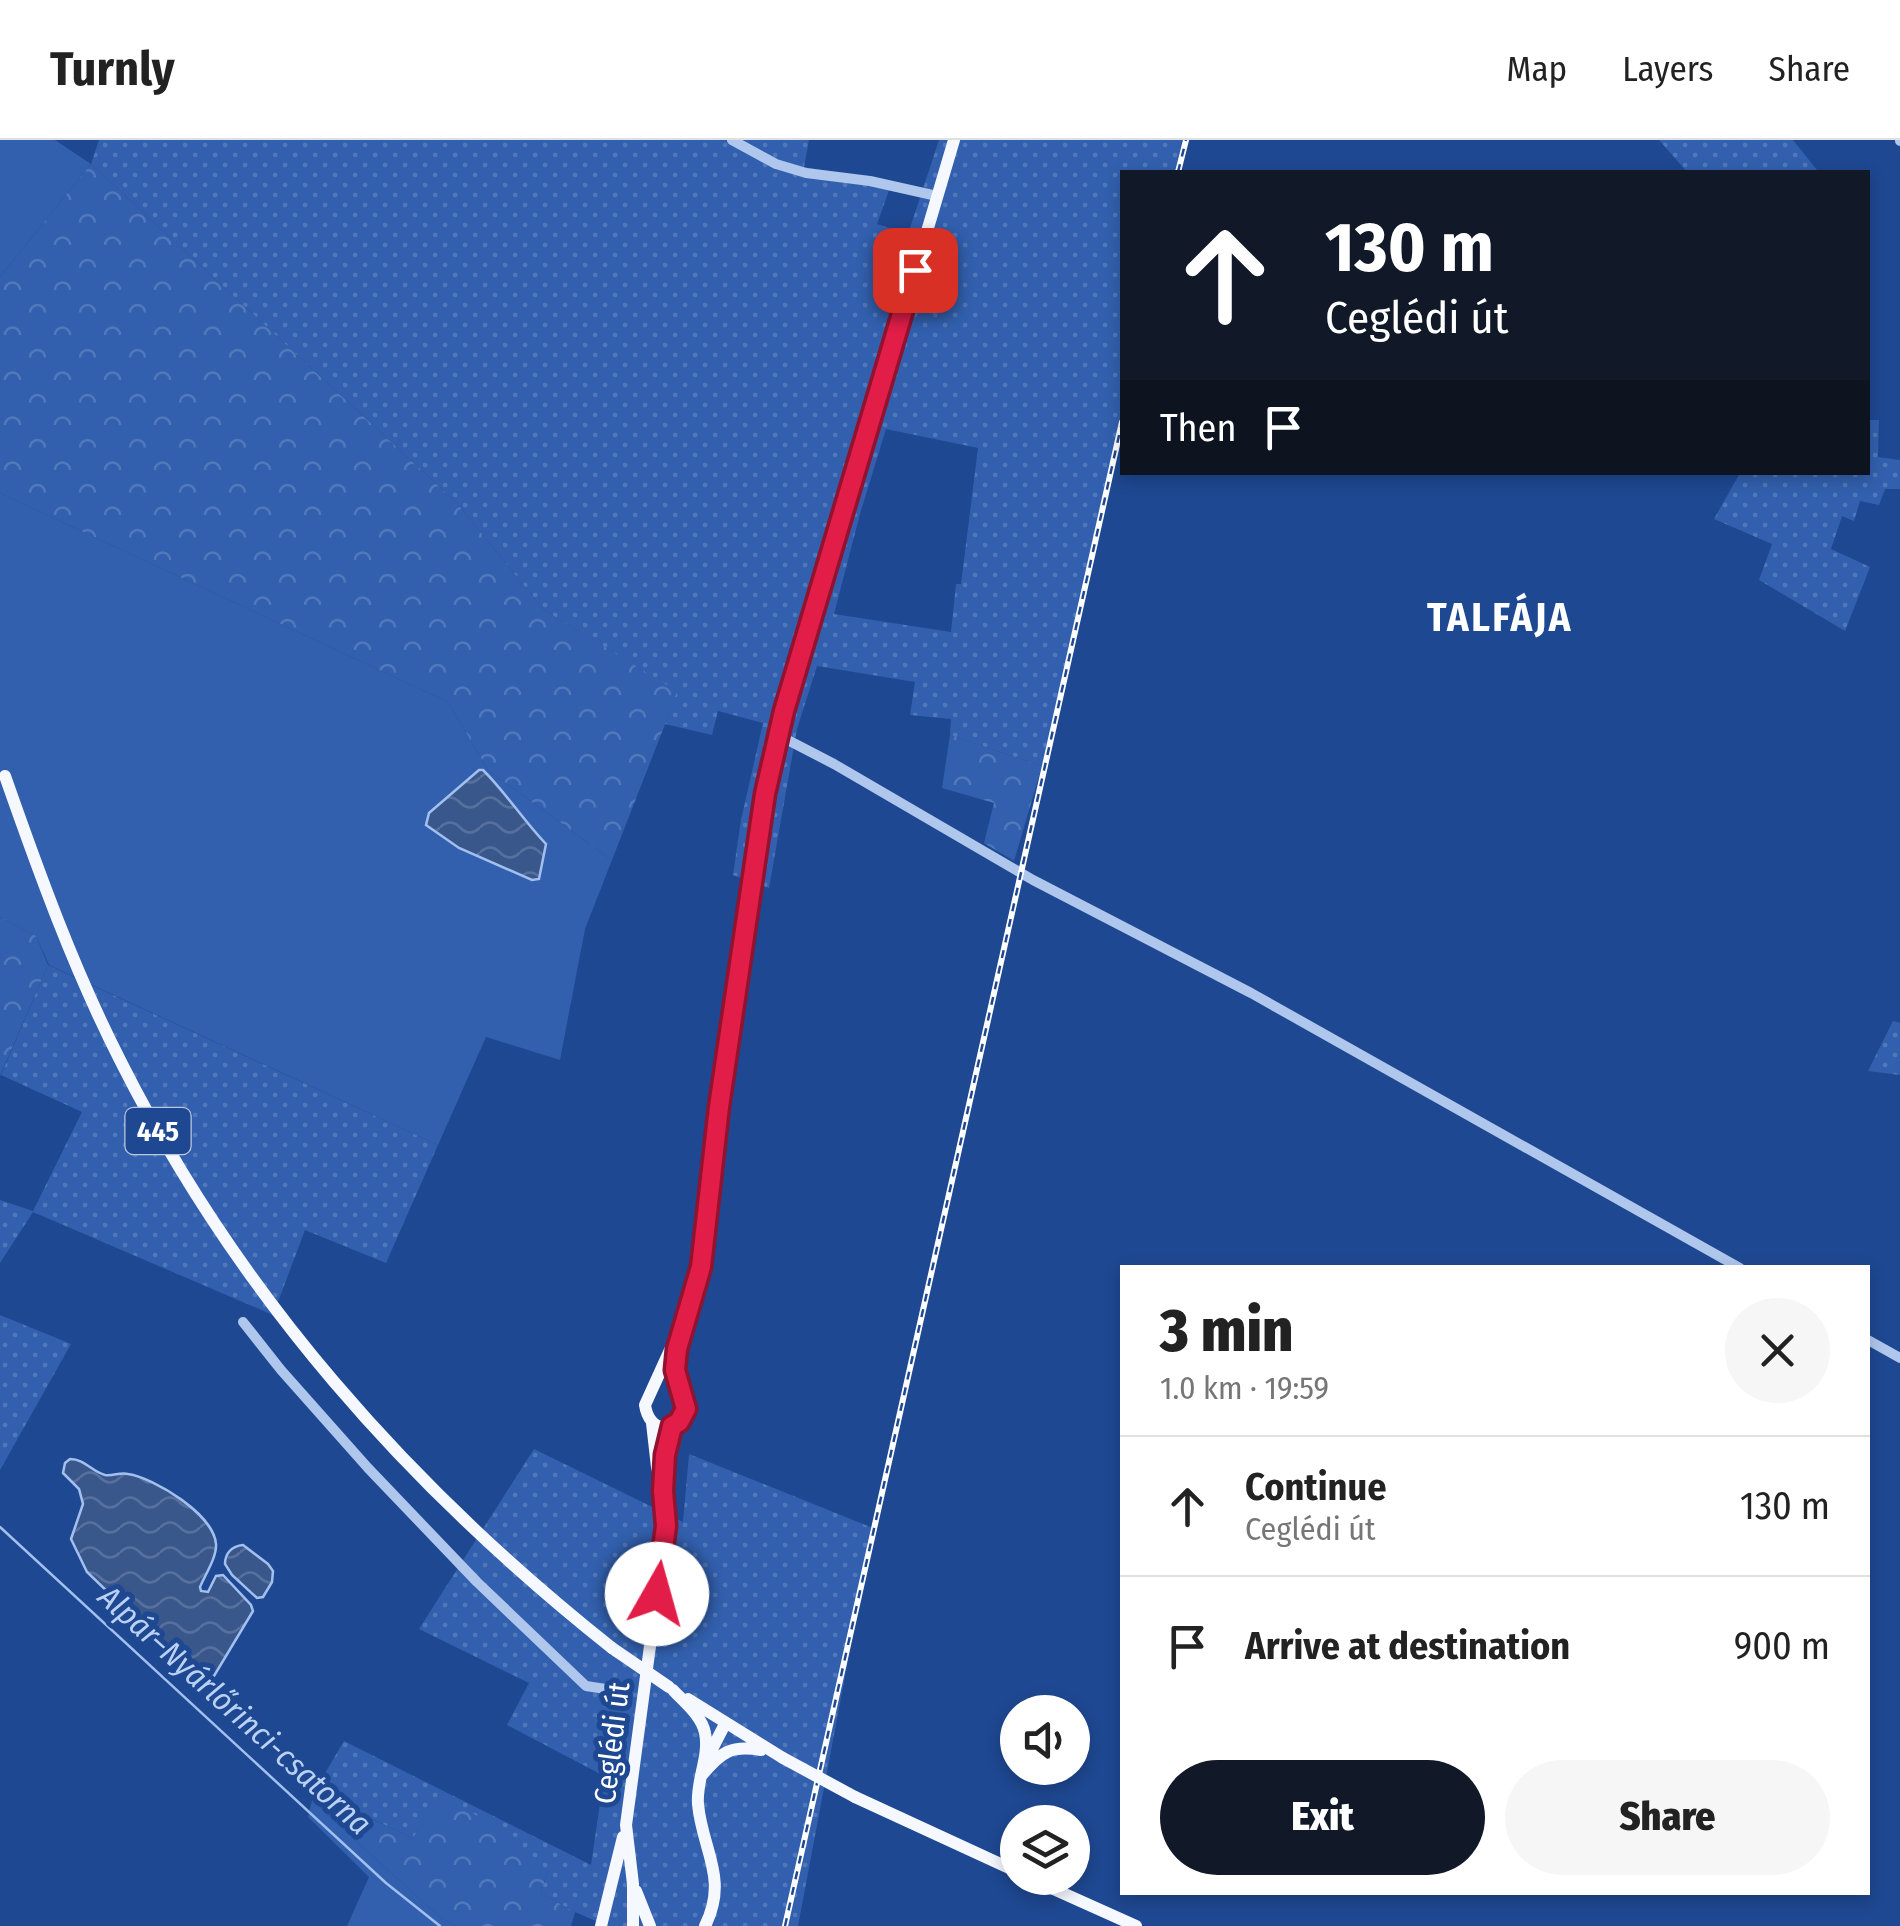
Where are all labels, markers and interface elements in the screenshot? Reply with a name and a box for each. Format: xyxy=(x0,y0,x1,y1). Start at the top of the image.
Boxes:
text: Turnly xyxy=(50,40,175,98)
text: Map xyxy=(1507,48,1567,90)
text: Layers xyxy=(1622,48,1714,90)
text: Share xyxy=(1769,48,1850,90)
text: 130 m xyxy=(1325,206,1494,290)
icon: ahead xyxy=(1160,210,1290,340)
pin xyxy=(873,228,958,313)
icon: arrive xyxy=(888,243,943,298)
text: Ceglédi út xyxy=(1325,291,1509,345)
icon: arrive xyxy=(1256,400,1311,455)
text: Then xyxy=(1160,405,1236,451)
district label: TALFÁJA xyxy=(1427,592,1573,642)
road number: 445 xyxy=(126,1108,190,1154)
text: 3 min xyxy=(1160,1295,1293,1367)
button: close xyxy=(1725,1298,1830,1403)
text: 1.0 km · 19:59 xyxy=(1160,1369,1329,1407)
text: Continue xyxy=(1245,1464,1386,1510)
icon: ahead xyxy=(1160,1479,1215,1534)
text: 130 m xyxy=(1740,1483,1830,1529)
text: Ceglédi út xyxy=(1245,1510,1376,1548)
position arrow xyxy=(605,1542,709,1646)
water label: Alpár–Nyárlőrinci-csatorna xyxy=(90,1577,379,1842)
icon: arrive xyxy=(1160,1619,1215,1674)
text: Arrive at destination xyxy=(1245,1623,1570,1669)
text: 900 m xyxy=(1734,1623,1830,1669)
street label: Ceglédi út xyxy=(587,1680,637,1806)
map controls xyxy=(1000,1695,1090,1895)
button: sound xyxy=(1000,1695,1090,1785)
button: Exit xyxy=(1160,1760,1485,1875)
button: Share xyxy=(1505,1760,1830,1875)
button: layers xyxy=(1000,1805,1090,1895)

